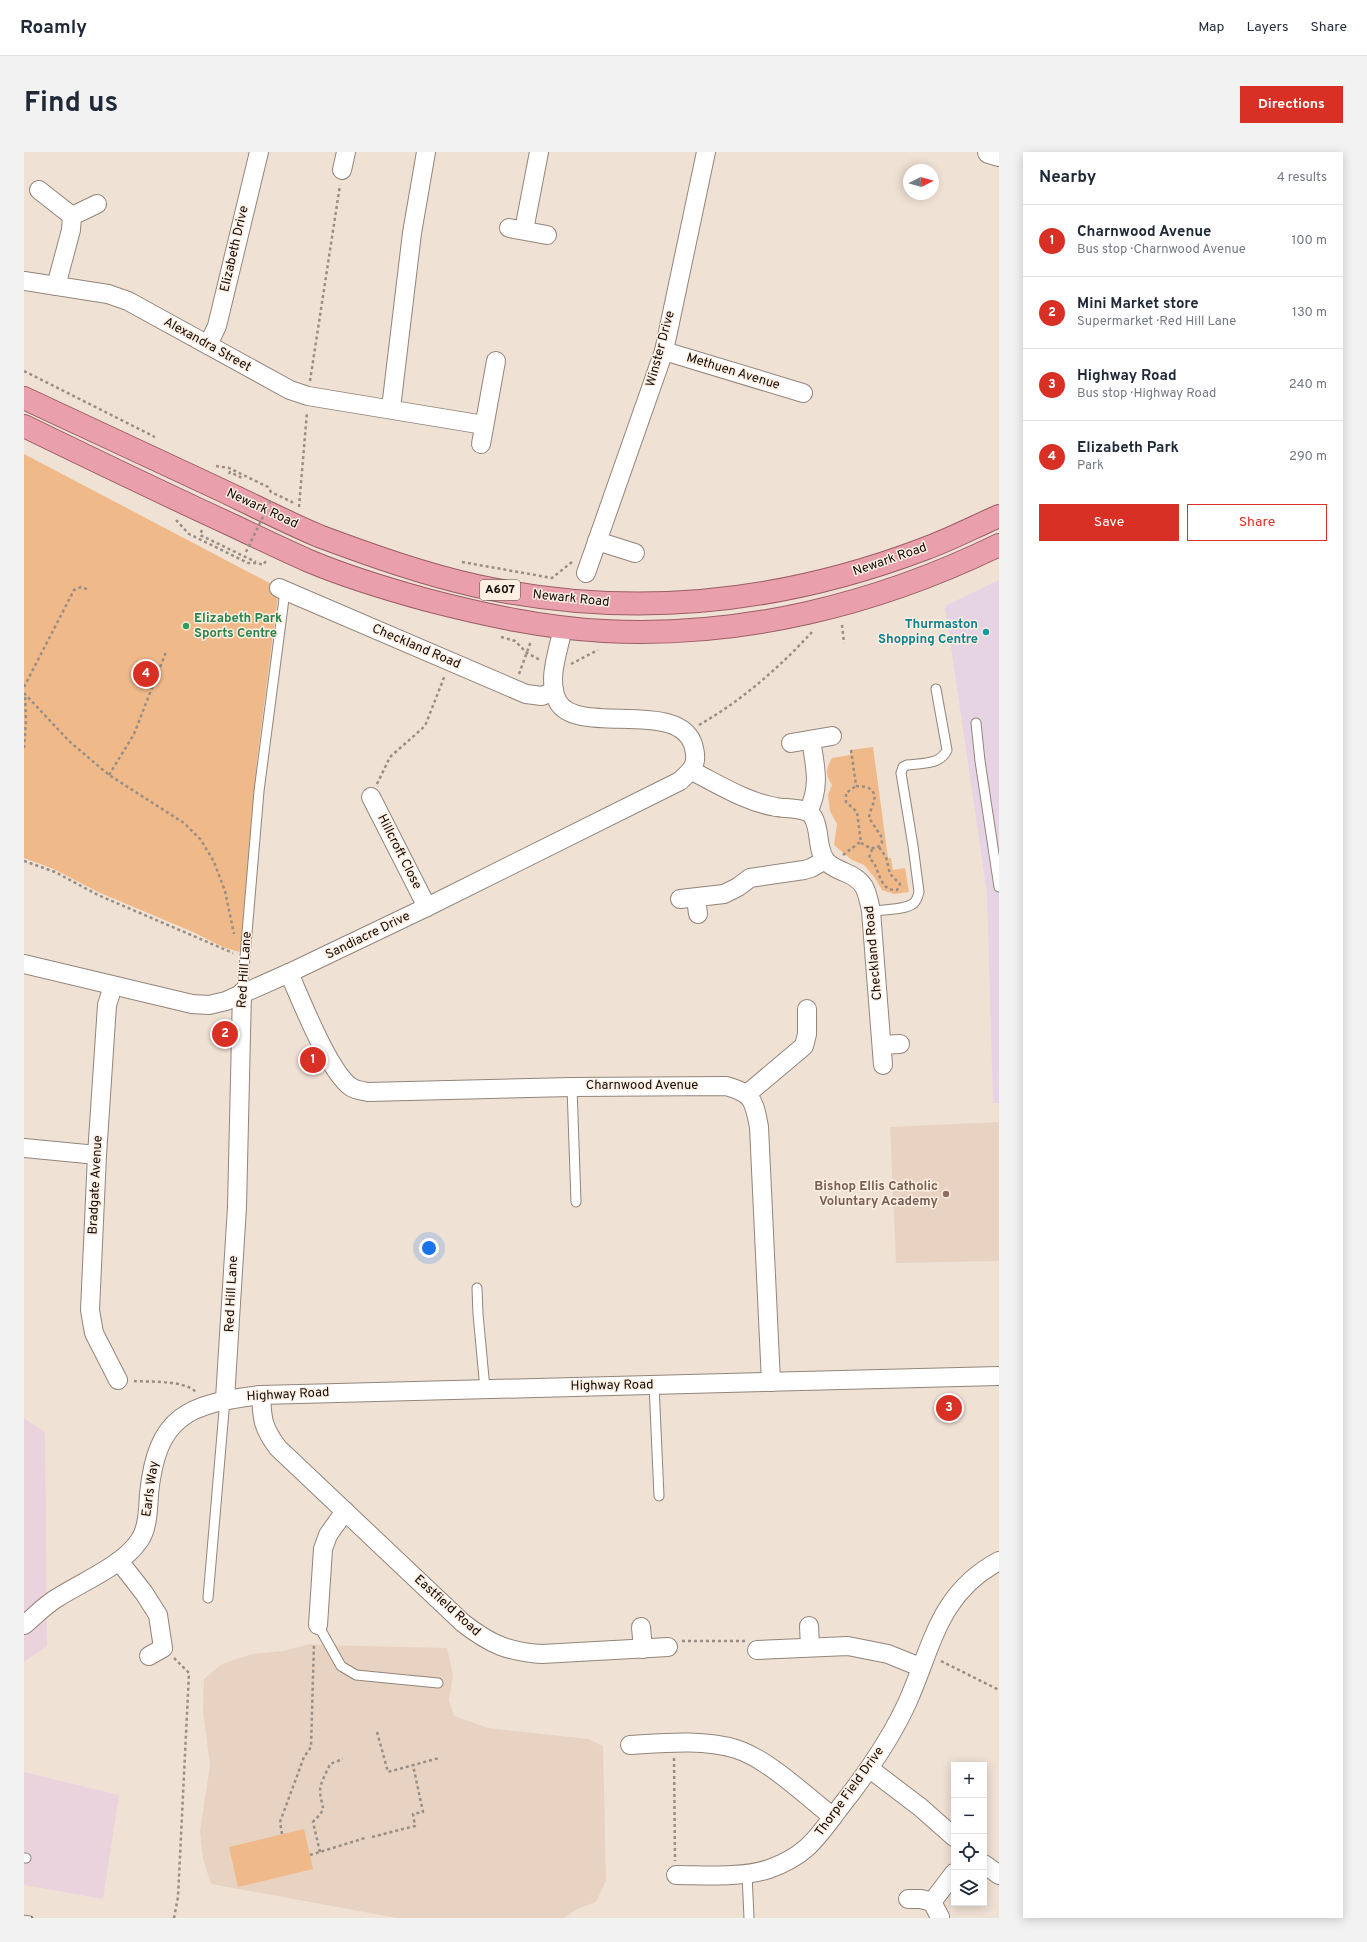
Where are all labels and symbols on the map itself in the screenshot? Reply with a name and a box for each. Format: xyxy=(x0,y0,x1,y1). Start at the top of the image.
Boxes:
north arrow xyxy=(903,164,939,200)
street label: Elizabeth Drive xyxy=(217,204,253,294)
street label: Winster Drive xyxy=(643,309,679,389)
street label: Alexandra Street xyxy=(160,314,254,376)
street label: Methuen Avenue xyxy=(684,350,782,394)
street label: Newark Road xyxy=(224,485,300,533)
street label: Newark Road xyxy=(851,540,929,580)
road number: A607 xyxy=(480,580,520,600)
street label: Newark Road xyxy=(532,587,610,611)
place label: Elizabeth Park Sports Centre xyxy=(194,611,282,642)
place label: Thurmaston Shopping Centre xyxy=(878,617,978,648)
marker: Elizabeth Park Sports Centre xyxy=(181,621,191,631)
street label: Checkland Road xyxy=(369,621,463,673)
marker: Thurmaston Shopping Centre xyxy=(981,627,991,637)
pin: 4 xyxy=(133,659,159,689)
street label: Hillcroft Close xyxy=(373,812,425,892)
street label: Checkland Road xyxy=(862,905,886,1001)
street label: Sandiacre Drive xyxy=(323,909,413,963)
street label: Red Hill Lane xyxy=(234,931,256,1009)
pin: 2 xyxy=(212,1019,238,1049)
pin: 1 xyxy=(300,1045,326,1075)
street label: Charnwood Avenue xyxy=(586,1078,698,1094)
street label: Bradgate Avenue xyxy=(85,1135,107,1235)
place label: Bishop Ellis Catholic Voluntary Academy xyxy=(814,1179,939,1210)
marker: Bishop Ellis Catholic Voluntary Academy xyxy=(941,1189,951,1199)
your location xyxy=(419,1238,439,1258)
street label: Red Hill Lane xyxy=(222,1255,242,1333)
street label: Highway Road xyxy=(570,1377,654,1395)
street label: Highway Road xyxy=(246,1385,330,1405)
pin: 3 xyxy=(936,1393,962,1423)
street label: Earls Way xyxy=(139,1460,163,1518)
street label: Eastfield Road xyxy=(411,1572,483,1640)
street label: Thorpe Field Drive xyxy=(812,1744,888,1840)

